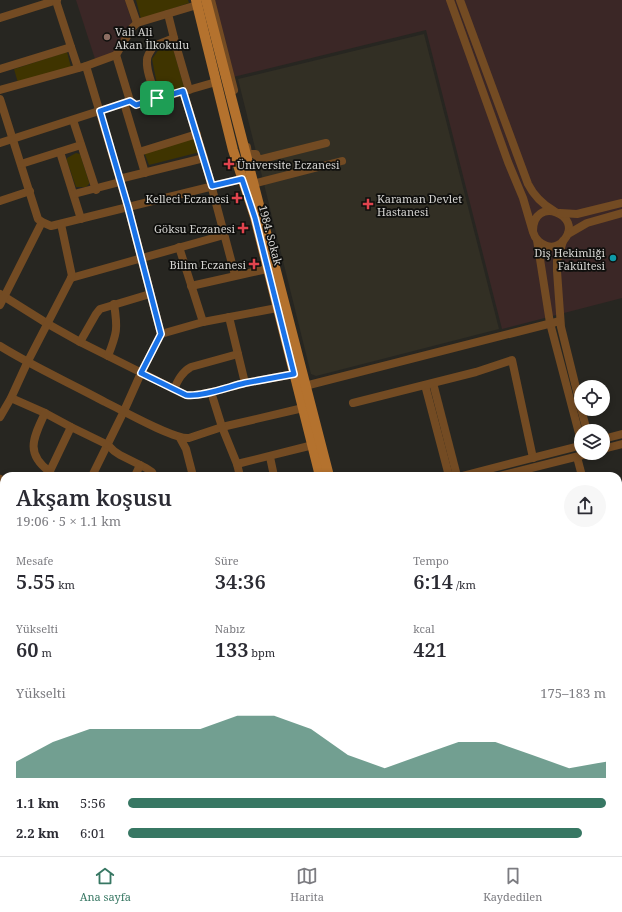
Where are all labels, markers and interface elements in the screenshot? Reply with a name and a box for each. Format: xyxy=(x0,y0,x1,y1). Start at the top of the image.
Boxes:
place label: Vali Ali Akan İlkokulu xyxy=(115,24,189,52)
marker: Vali Ali Akan İlkokulu xyxy=(102,32,112,42)
pin xyxy=(140,81,174,115)
icon: arrive xyxy=(146,87,168,109)
place label: Üniversite Eczanesi xyxy=(237,157,340,172)
marker: Üniversite Eczanesi xyxy=(224,159,234,169)
place label: Kelleci Eczanesi xyxy=(146,191,229,206)
place label: Karaman Devlet Hastanesi xyxy=(377,191,462,219)
marker: Kelleci Eczanesi xyxy=(232,193,242,203)
marker: Karaman Devlet Hastanesi xyxy=(362,198,374,210)
street label: 1984. Sokak xyxy=(256,203,286,267)
place label: Göksu Eczanesi xyxy=(154,221,235,236)
marker: Göksu Eczanesi xyxy=(238,223,248,233)
place label: Diş Hekimliği Fakültesi xyxy=(534,245,605,273)
marker: Diş Hekimliği Fakültesi xyxy=(608,253,618,263)
place label: Bilim Eczanesi xyxy=(170,257,246,272)
marker: Bilim Eczanesi xyxy=(249,259,259,269)
map controls xyxy=(574,380,610,460)
button: locate xyxy=(574,380,610,416)
button: layers xyxy=(574,424,610,460)
text: Akşam koşusu xyxy=(16,482,172,512)
button: share xyxy=(564,485,606,527)
text: 19:06 · 5 × 1.1 km xyxy=(16,512,121,530)
text: Mesafe xyxy=(16,553,53,568)
text: Süre xyxy=(215,553,239,568)
text: Tempo xyxy=(413,553,449,568)
text: 5.55 xyxy=(16,568,55,595)
text: 34:36 xyxy=(215,568,266,595)
text: 6:14 xyxy=(413,568,453,595)
text: km xyxy=(55,577,75,592)
text: /km xyxy=(453,577,476,592)
text: Yükselti xyxy=(16,621,58,636)
text: Nabız xyxy=(215,621,245,636)
text: kcal xyxy=(413,621,435,636)
text: 60 xyxy=(16,636,39,663)
text: 133 xyxy=(215,636,248,663)
text: 421 xyxy=(413,636,447,663)
text: m xyxy=(39,645,52,660)
text: bpm xyxy=(248,645,275,660)
text: Yükselti xyxy=(16,684,66,702)
text: 175–183 m xyxy=(540,684,606,702)
text: 1.1 km xyxy=(16,794,59,812)
text: 5:56 xyxy=(80,794,106,812)
text: 2.2 km xyxy=(16,824,59,842)
text: 6:01 xyxy=(80,824,106,842)
tab: Ana sayfa xyxy=(80,865,131,904)
tab: Harita xyxy=(290,865,324,904)
tab: Kaydedilen xyxy=(483,865,542,904)

